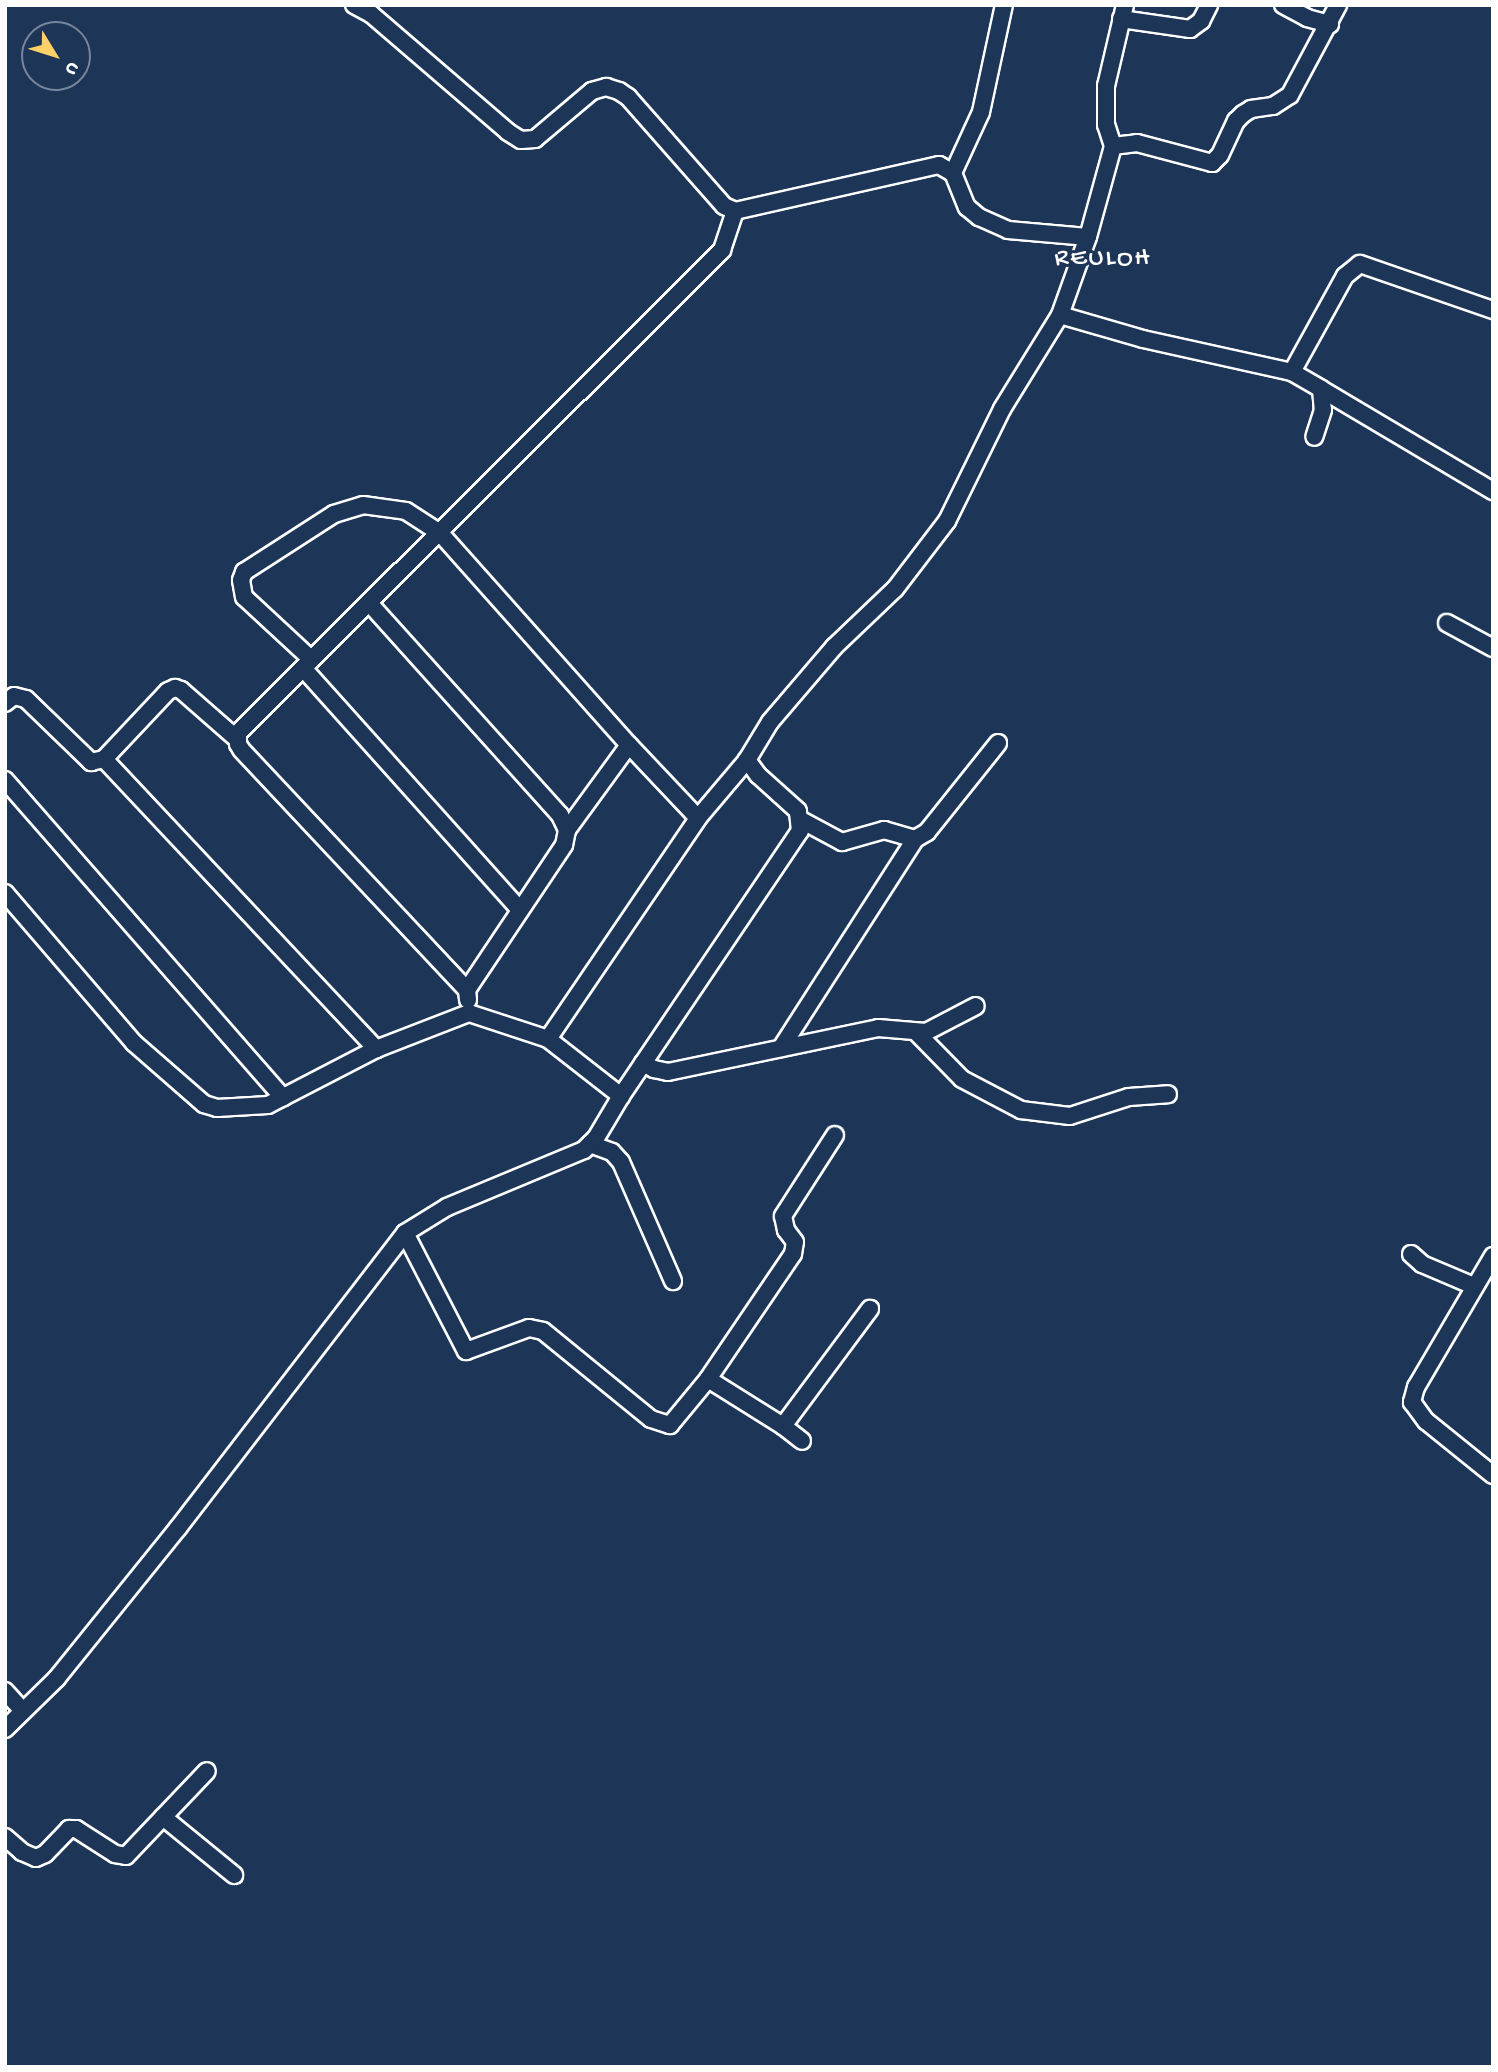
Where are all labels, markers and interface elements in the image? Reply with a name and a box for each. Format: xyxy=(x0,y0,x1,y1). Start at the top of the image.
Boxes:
north arrow xyxy=(21,21,91,91)
text: U xyxy=(59,57,84,79)
district label: REULOH xyxy=(1055,244,1151,276)

